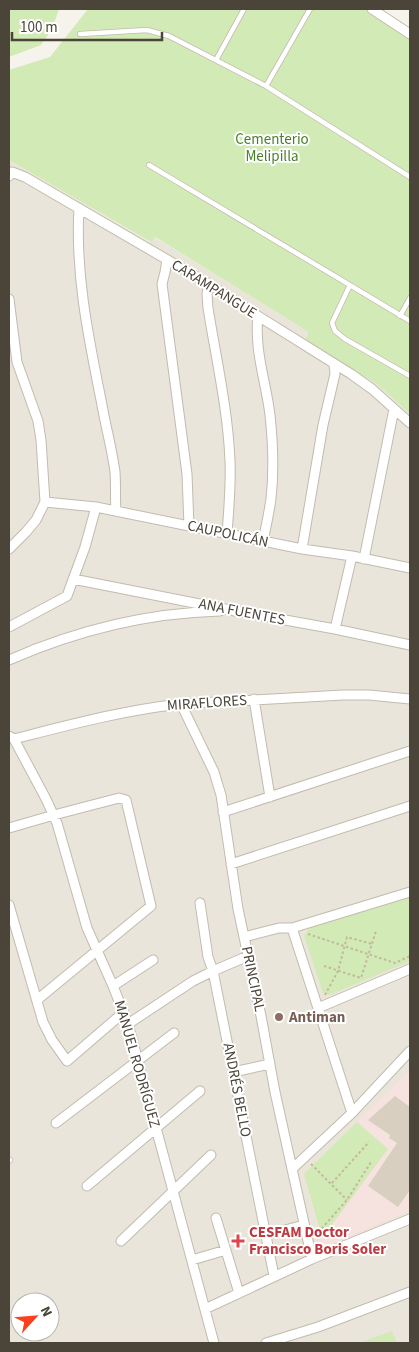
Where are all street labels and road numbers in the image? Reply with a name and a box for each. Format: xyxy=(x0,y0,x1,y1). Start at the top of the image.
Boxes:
street label: CARAMPANGUE xyxy=(167,254,261,324)
street label: CAUPOLICÁN xyxy=(186,515,270,553)
street label: ANA FUENTES xyxy=(197,593,287,631)
street label: MIRAFLORES xyxy=(166,690,248,716)
street label: PRINCIPAL xyxy=(236,944,270,1014)
street label: MANUEL RODRÍGUEZ xyxy=(109,998,165,1130)
street label: ANDRÉS BELLO xyxy=(218,1041,256,1139)

